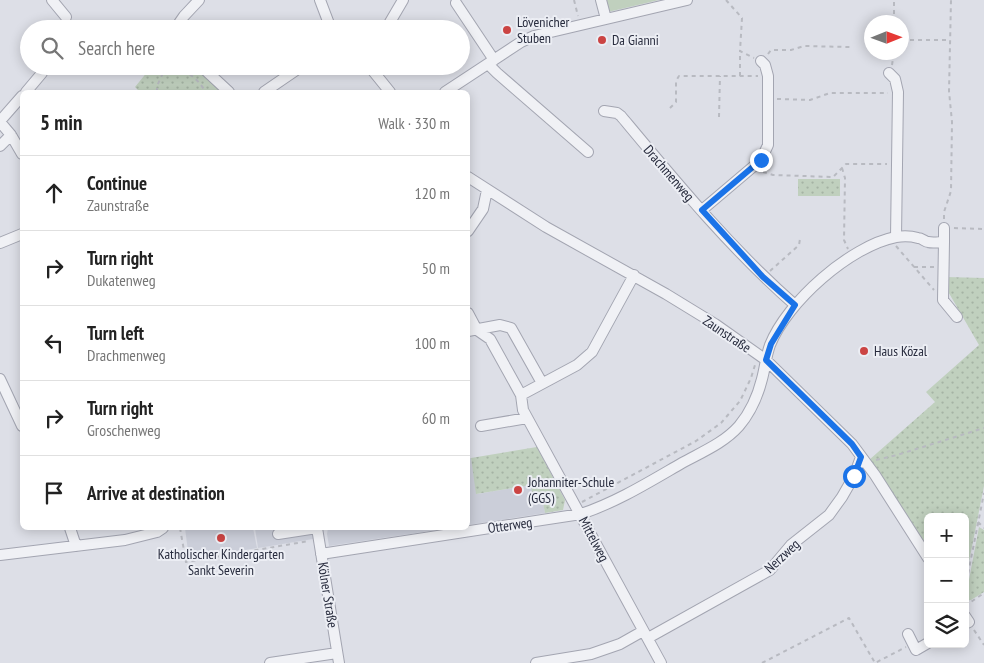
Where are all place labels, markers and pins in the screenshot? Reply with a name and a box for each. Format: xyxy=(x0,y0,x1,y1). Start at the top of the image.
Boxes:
place label: Lövenicher Stuben xyxy=(517,13,569,47)
marker: Lövenicher Stuben xyxy=(501,24,513,36)
place label: Da Gianni xyxy=(612,31,659,49)
marker: Da Gianni xyxy=(596,34,608,46)
place label: Haus Közal xyxy=(874,342,928,360)
marker: Haus Közal xyxy=(858,345,870,357)
place label: Johanniter-Schule (GGS) xyxy=(527,473,614,507)
marker: Johanniter-Schule (GGS) xyxy=(512,484,524,496)
marker: Katholischer Kindergarten Sankt Severin xyxy=(215,532,227,544)
place label: Katholischer Kindergarten Sankt Severin xyxy=(158,545,284,579)

